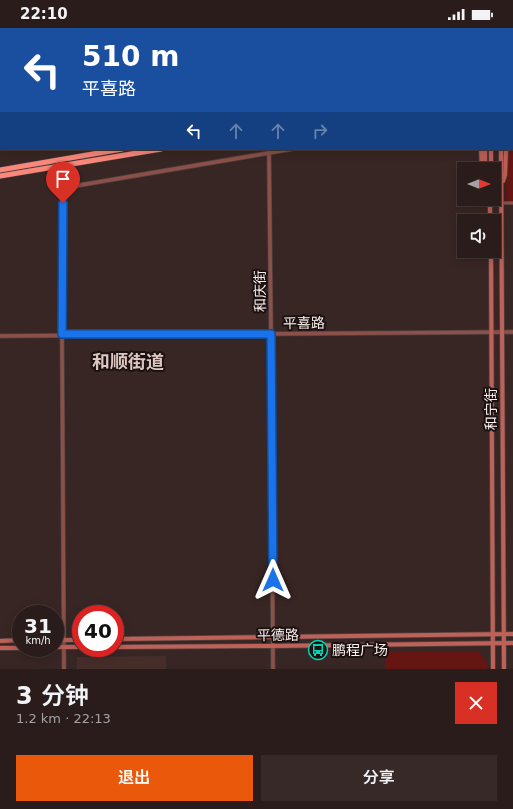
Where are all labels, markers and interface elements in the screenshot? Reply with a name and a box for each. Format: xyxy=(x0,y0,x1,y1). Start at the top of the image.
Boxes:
text: 22:10 xyxy=(20,5,68,23)
text: 510 m xyxy=(82,40,179,73)
icon: left xyxy=(16,44,68,96)
text: 平喜路 xyxy=(82,78,136,99)
icon: left xyxy=(183,120,205,142)
icon: ahead xyxy=(225,120,247,142)
icon: ahead xyxy=(267,120,289,142)
icon: right xyxy=(309,120,331,142)
pin xyxy=(46,162,80,203)
north arrow xyxy=(457,162,501,206)
map controls xyxy=(457,162,501,258)
icon: arrive xyxy=(52,168,74,190)
button: sound xyxy=(457,214,501,258)
street label: 和庆街 xyxy=(252,270,268,312)
street label: 平喜路 xyxy=(283,315,325,331)
district label: 和顺街道 xyxy=(92,351,164,372)
street label: 和宁街 xyxy=(483,388,499,430)
position arrow xyxy=(252,559,294,601)
speed limit sign: 40 xyxy=(72,605,124,657)
text: 31 xyxy=(24,614,52,638)
street label: 平德路 xyxy=(257,627,299,643)
text: km/h xyxy=(25,635,51,646)
bus stop icon: 鹏程广场 xyxy=(307,639,329,661)
place label: 鹏程广场 xyxy=(332,642,388,658)
text: 3 分钟 xyxy=(16,682,89,710)
button: close xyxy=(455,682,497,724)
text: 1.2 km · 22:13 xyxy=(16,711,111,726)
button: 退出 xyxy=(16,755,253,801)
button: 分享 xyxy=(261,755,497,801)

